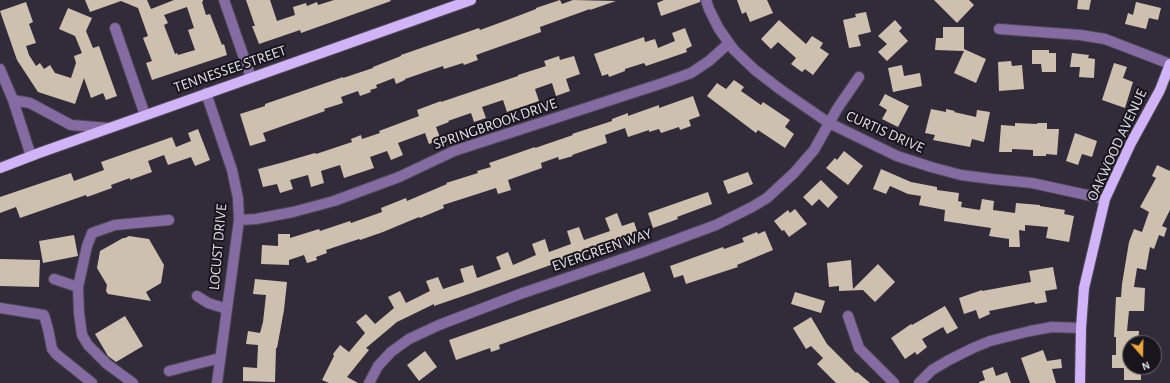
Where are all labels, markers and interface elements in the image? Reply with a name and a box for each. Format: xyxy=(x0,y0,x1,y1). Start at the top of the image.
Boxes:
street label: TENNESSEE STREET xyxy=(171,41,289,97)
street label: OAKWOOD AVENUE xyxy=(1083,86,1151,204)
street label: SPRINGBROOK DRIVE xyxy=(431,94,559,154)
street label: CURTIS DRIVE xyxy=(843,107,927,157)
street label: LOCUST DRIVE xyxy=(205,203,231,291)
street label: EVERGREEN WAY xyxy=(550,224,654,276)
north arrow xyxy=(1122,335,1162,375)
text: N xyxy=(1140,359,1151,372)

